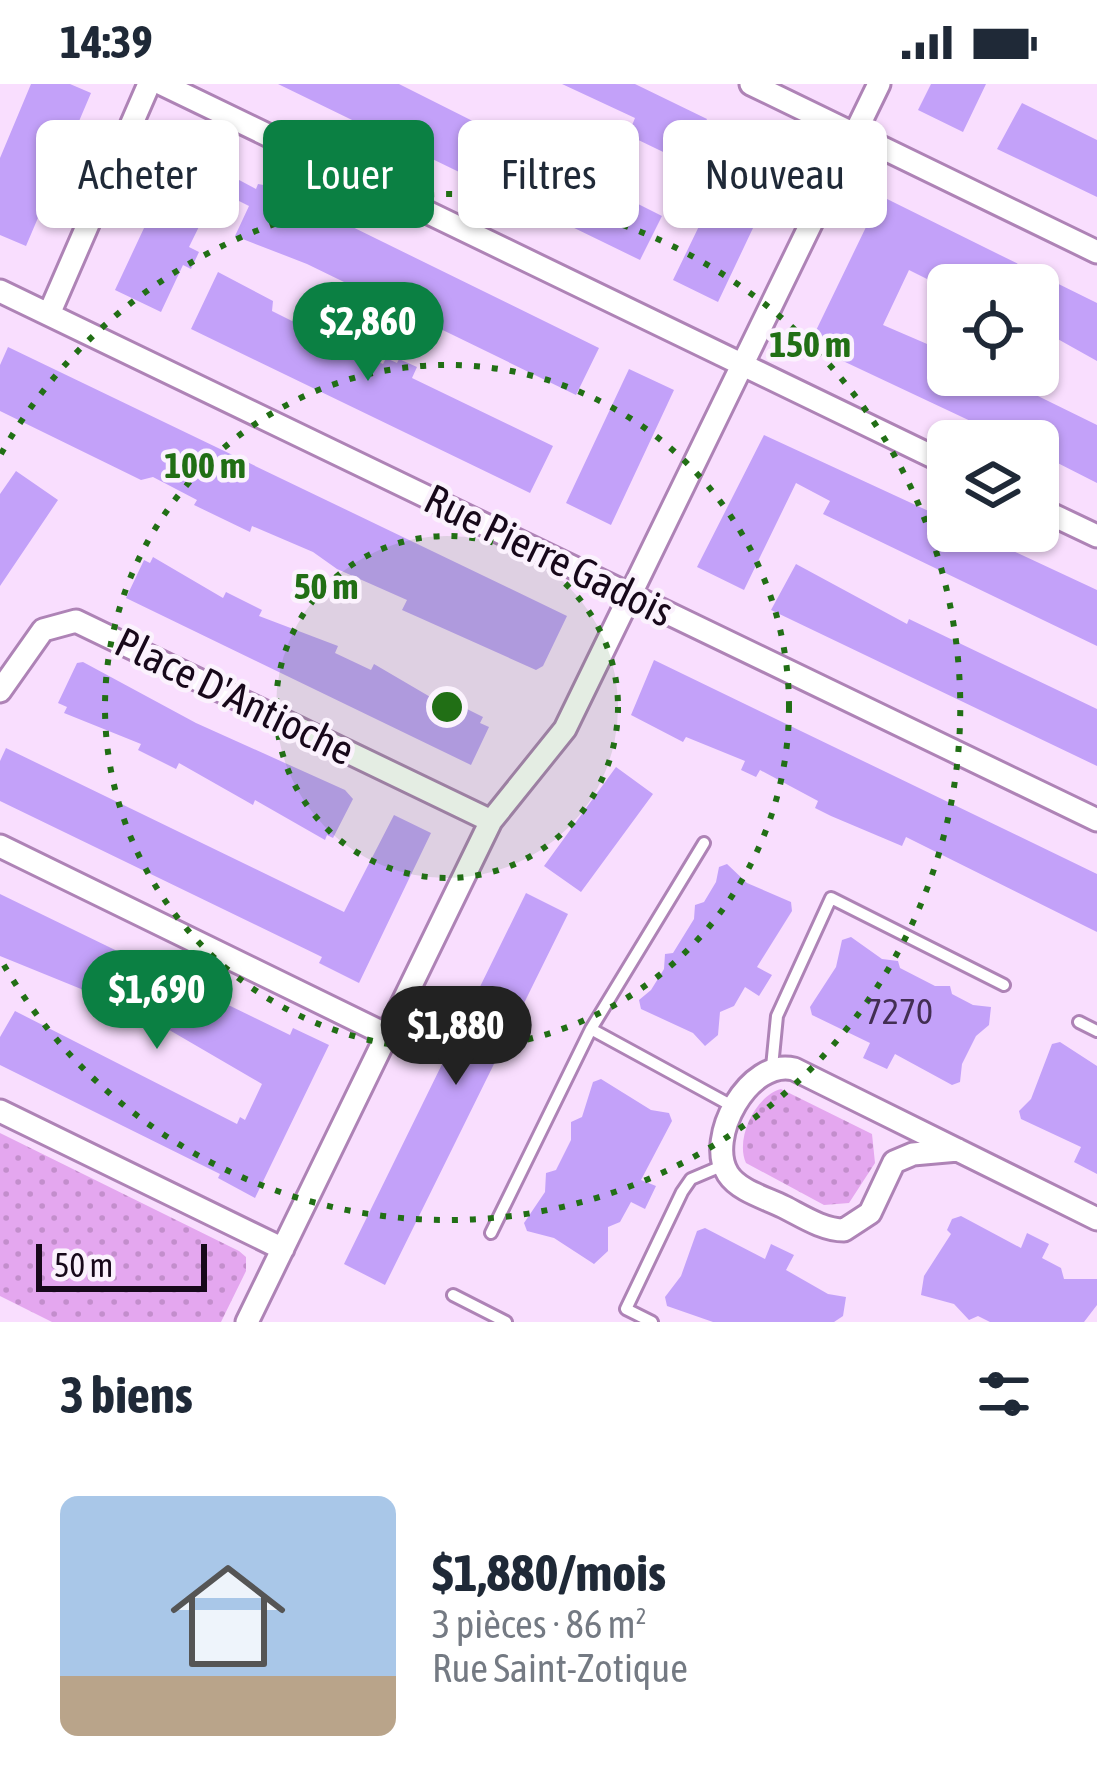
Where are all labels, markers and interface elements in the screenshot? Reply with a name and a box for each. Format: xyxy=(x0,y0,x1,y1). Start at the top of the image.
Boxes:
text: 14:39 xyxy=(60,16,153,68)
chip: Acheter xyxy=(36,120,239,228)
chip: Louer xyxy=(263,120,434,228)
chip: Filtres xyxy=(458,120,639,228)
chip: Nouveau xyxy=(663,120,887,228)
map controls xyxy=(927,264,1059,552)
button: locate xyxy=(927,264,1059,396)
pin: $2,860 xyxy=(270,282,466,384)
text: $2,860 xyxy=(320,299,416,343)
text: 150 m xyxy=(769,323,851,365)
button: layers xyxy=(927,420,1059,552)
text: 100 m xyxy=(164,444,246,486)
street label: Rue Pierre Gadois xyxy=(417,474,681,636)
text: 50 m xyxy=(294,565,358,607)
street label: Place D'Antioche xyxy=(108,618,362,774)
centre of rings xyxy=(426,686,468,728)
pin: $1,690 xyxy=(59,950,255,1052)
text: $1,690 xyxy=(109,967,205,1011)
pin: $1,880 xyxy=(358,986,554,1088)
house number: 7270 xyxy=(865,990,933,1032)
text: $1,880 xyxy=(408,1003,504,1047)
scale bar xyxy=(36,1238,207,1291)
text: 50 m xyxy=(54,1246,113,1284)
icon: filters xyxy=(971,1361,1037,1427)
text: 3 biens xyxy=(60,1365,193,1424)
text: $1,880/mois xyxy=(432,1543,666,1602)
icon: home xyxy=(156,1544,300,1688)
text: 3 pièces · 86 m² xyxy=(432,1602,647,1646)
text: Rue Saint-Zotique xyxy=(432,1646,688,1690)

